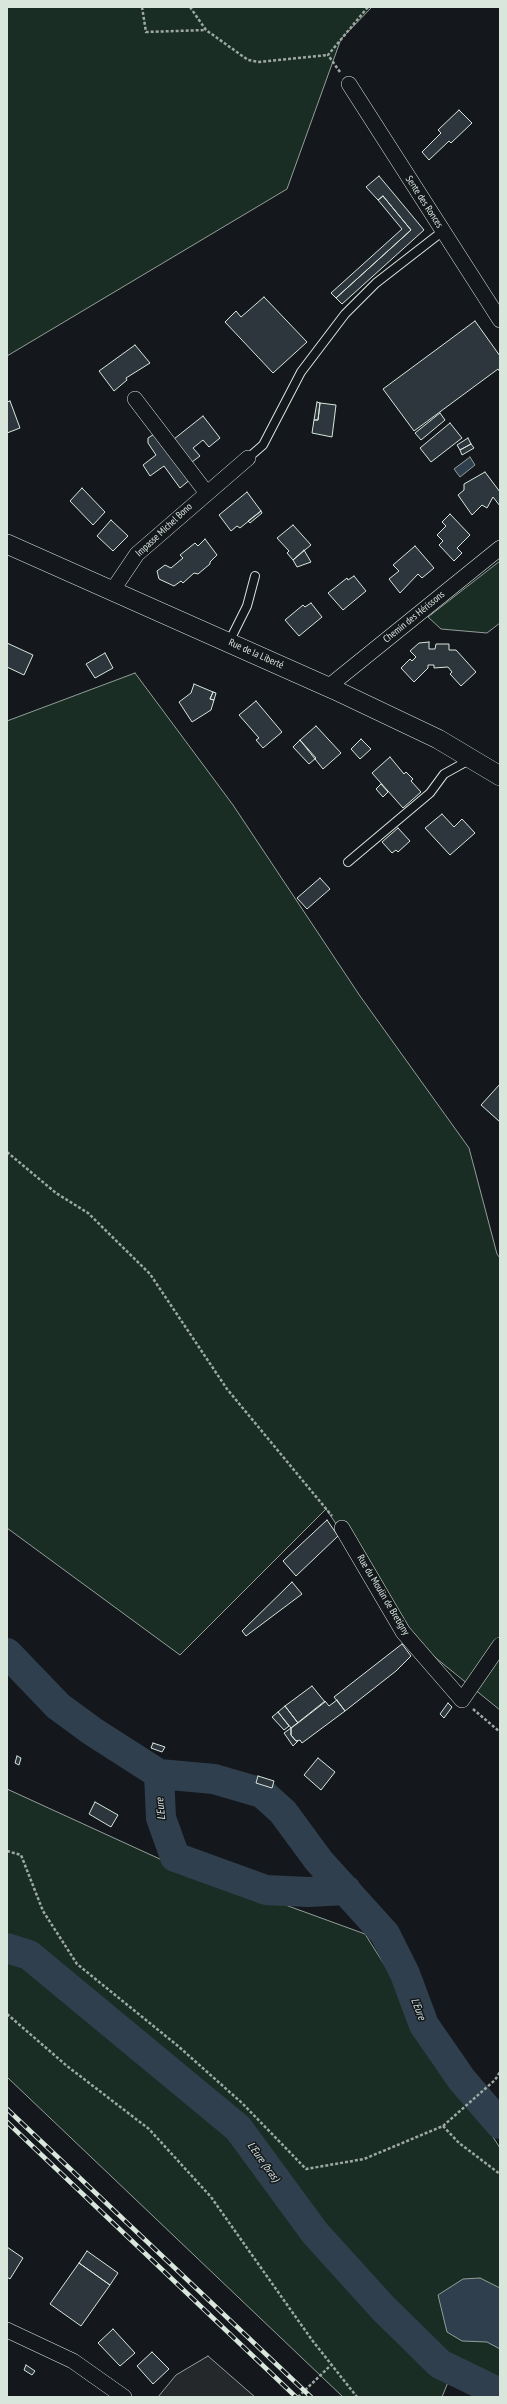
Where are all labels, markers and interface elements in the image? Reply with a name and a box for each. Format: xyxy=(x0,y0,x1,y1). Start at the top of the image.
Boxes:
street label: Sente des Ronces xyxy=(403,174,445,230)
street label: Impasse Michel Bono xyxy=(133,501,195,559)
street label: Chemin des Hérissons xyxy=(381,589,447,645)
street label: Rue de la Liberté xyxy=(227,637,285,671)
street label: Rue du Moulin de Bretigny xyxy=(354,1553,412,1637)
water label: L'Eure xyxy=(153,1797,169,1821)
water label: L'Eure xyxy=(408,1996,428,2022)
water label: L'Eure (bras) xyxy=(244,2140,282,2184)

